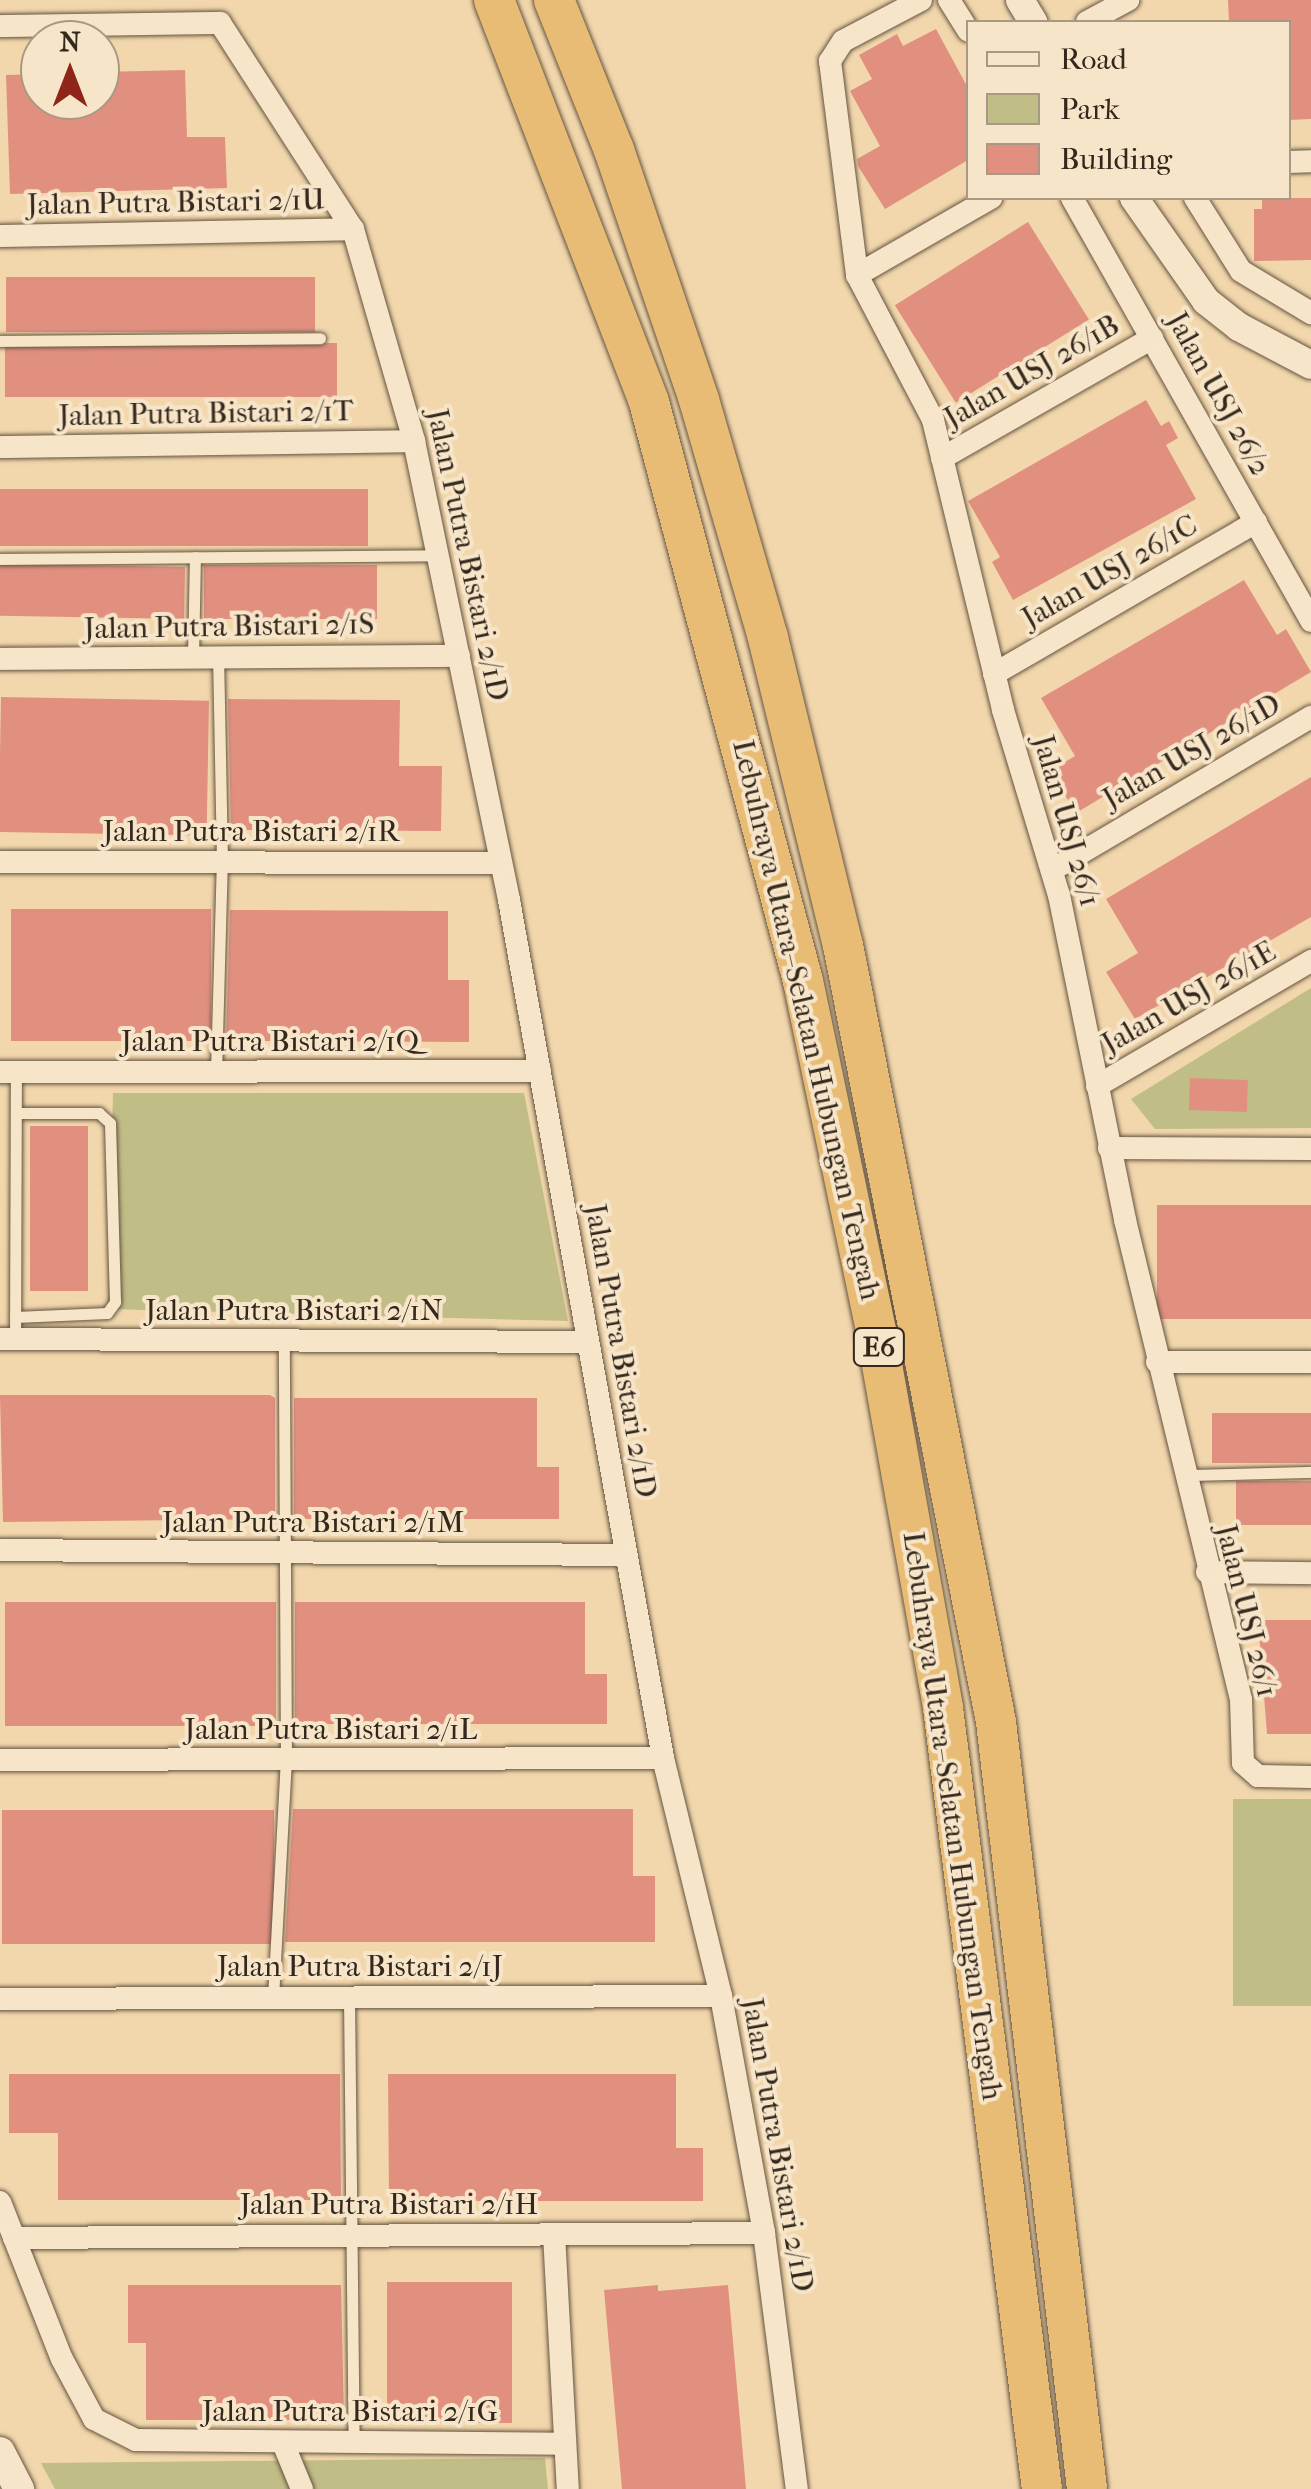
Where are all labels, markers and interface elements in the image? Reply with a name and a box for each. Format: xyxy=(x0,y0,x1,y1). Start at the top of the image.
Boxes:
north arrow xyxy=(20,20,120,120)
legend xyxy=(966,20,1291,200)
text: N xyxy=(59,25,81,58)
text: Road xyxy=(1060,42,1127,77)
text: Park xyxy=(1060,92,1120,127)
text: Building xyxy=(1060,142,1172,177)
street label: Jalan Putra Bistari 2/1U xyxy=(27,182,325,224)
street label: Jalan USJ 26/2 xyxy=(1158,306,1278,482)
street label: Jalan USJ 26/1B xyxy=(938,307,1126,437)
street label: Jalan Putra Bistari 2/1T xyxy=(58,393,354,435)
street label: Jalan Putra Bistari 2/1D xyxy=(418,406,516,704)
street label: Jalan USJ 26/1C xyxy=(1016,507,1204,637)
street label: Jalan Putra Bistari 2/1S xyxy=(84,606,374,648)
street label: Jalan USJ 26/1D xyxy=(1097,687,1287,817)
street label: Jalan USJ 26/1 xyxy=(1024,731,1108,911)
street label: Lebuhraya Utara–Selatan Hubungan Tengah xyxy=(724,737,888,1303)
street label: Jalan Putra Bistari 2/1R xyxy=(103,814,399,850)
street label: Jalan USJ 26/1E xyxy=(1096,934,1282,1062)
street label: Jalan Putra Bistari 2/1Q xyxy=(121,1024,419,1060)
street label: Jalan Putra Bistari 2/1D xyxy=(576,1201,664,1501)
street label: Jalan Putra Bistari 2/1N xyxy=(145,1293,443,1329)
road number: E6 xyxy=(852,1324,906,1370)
street label: Jalan Putra Bistari 2/1M xyxy=(162,1505,464,1541)
street label: Jalan USJ 26/1 xyxy=(1207,1521,1285,1701)
street label: Lebuhraya Utara–Selatan Hubungan Tengah xyxy=(894,1530,1010,2102)
street label: Jalan Putra Bistari 2/1L xyxy=(185,1712,477,1748)
street label: Jalan Putra Bistari 2/1J xyxy=(217,1949,503,1985)
street label: Jalan Putra Bistari 2/1D xyxy=(733,1995,821,2295)
street label: Jalan Putra Bistari 2/1H xyxy=(240,2187,538,2223)
street label: Jalan Putra Bistari 2/1G xyxy=(202,2394,498,2430)

